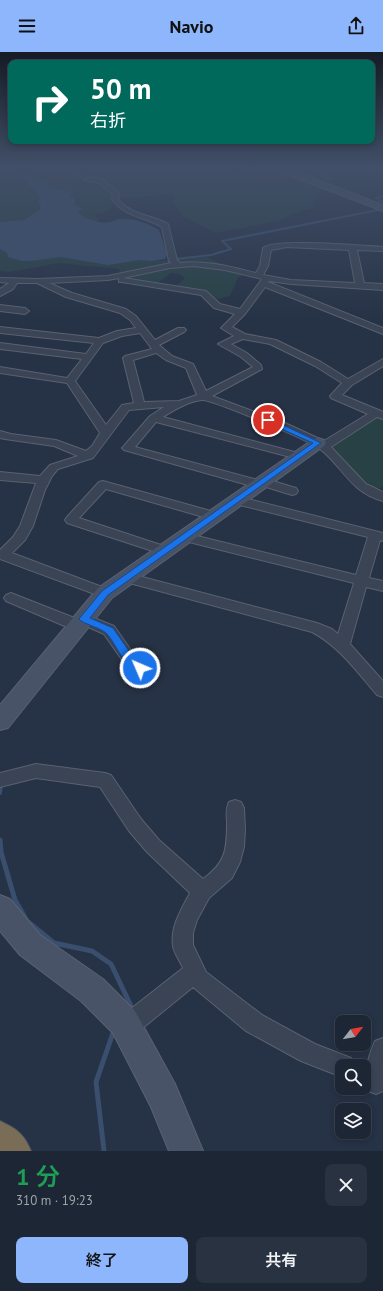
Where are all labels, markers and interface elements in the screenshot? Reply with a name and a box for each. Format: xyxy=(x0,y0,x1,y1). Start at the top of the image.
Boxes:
icon: menu xyxy=(16,15,38,37)
text: Navio xyxy=(170,15,213,38)
icon: share xyxy=(345,15,367,37)
text: 50 m xyxy=(90,70,151,107)
icon: right xyxy=(24,76,76,128)
text: 右折 xyxy=(90,109,126,132)
pin xyxy=(251,403,285,437)
icon: arrive xyxy=(257,409,279,431)
position arrow xyxy=(119,647,161,689)
north arrow xyxy=(335,1015,371,1051)
map controls xyxy=(335,1015,371,1139)
button: search xyxy=(335,1059,371,1095)
button: layers xyxy=(335,1103,371,1139)
text: 1 分 xyxy=(16,1161,60,1192)
button: close xyxy=(325,1164,367,1206)
text: 310 m · 19:23 xyxy=(16,1192,93,1209)
button: 終了 xyxy=(16,1237,188,1283)
button: 共有 xyxy=(196,1237,367,1283)

